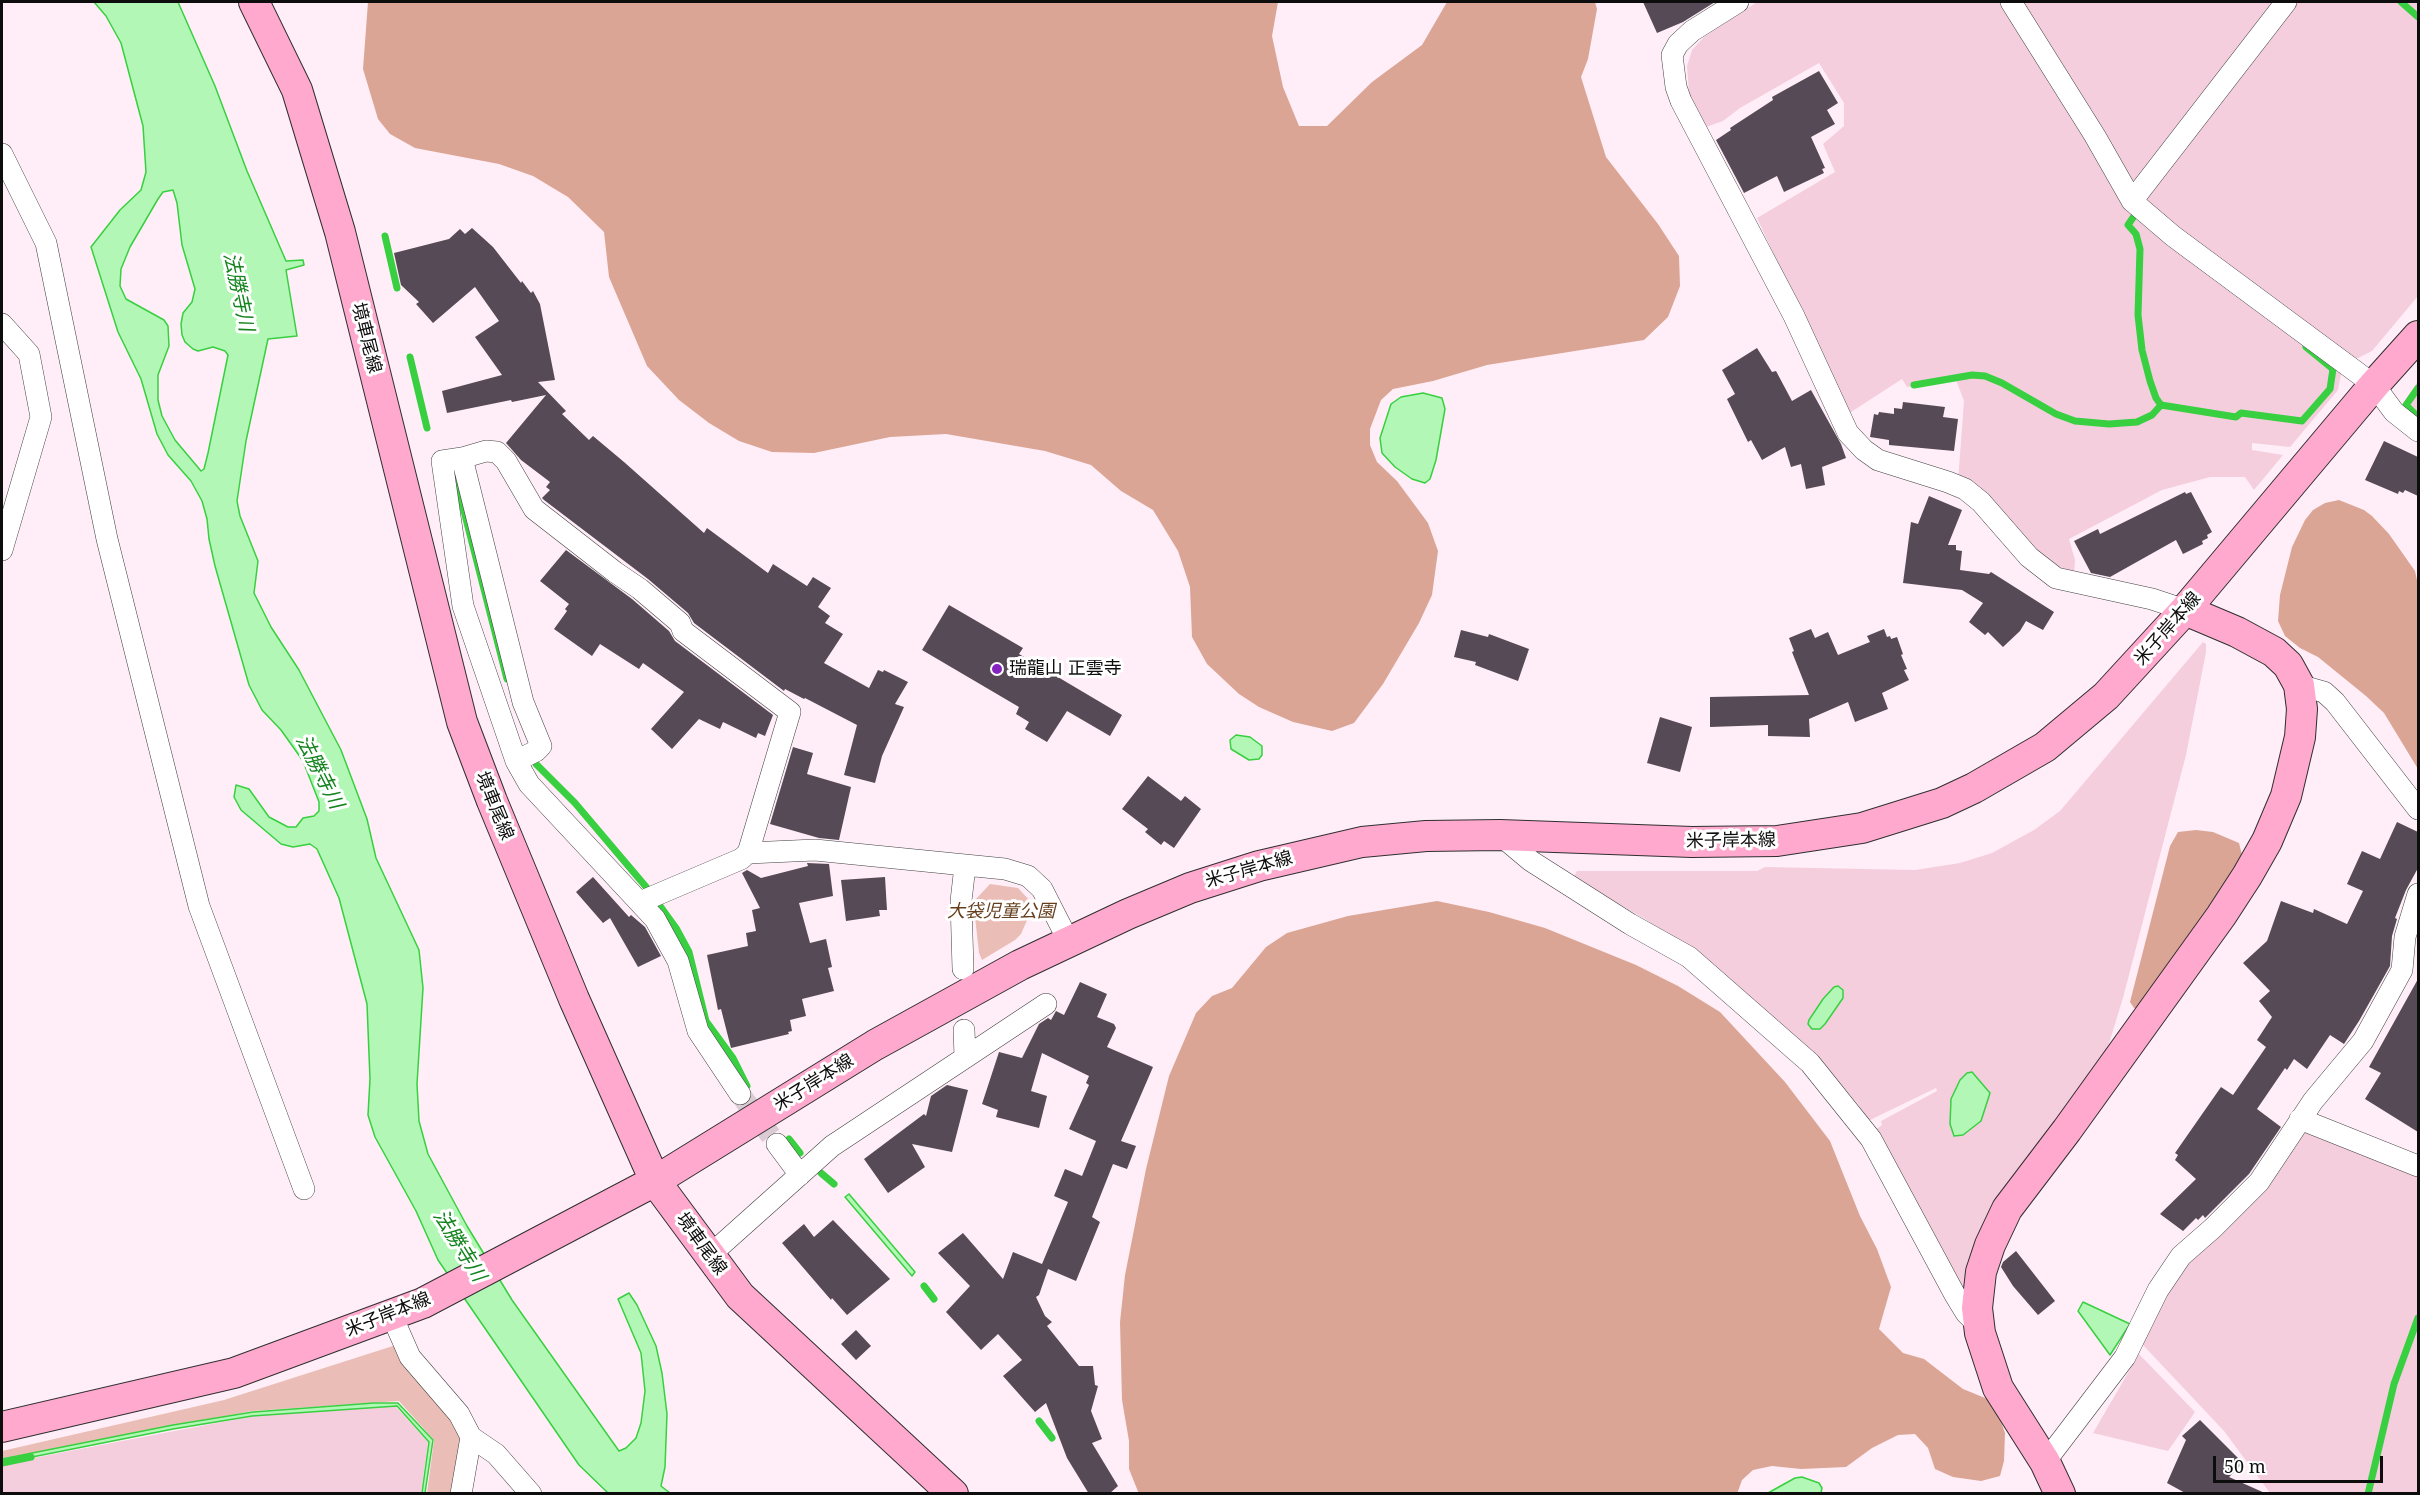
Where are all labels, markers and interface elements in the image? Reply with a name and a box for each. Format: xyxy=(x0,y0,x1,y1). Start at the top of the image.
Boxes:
water label: 法勝寺川 xyxy=(218,250,258,334)
street label: 境車尾線 xyxy=(347,300,385,376)
street label: 米子岸本線 xyxy=(2130,588,2206,670)
place label: 瑞龍山 正雲寺 xyxy=(1009,658,1122,680)
marker: 瑞龍山 正雲寺 xyxy=(990,662,1004,676)
water label: 法勝寺川 xyxy=(290,731,348,813)
street label: 境車尾線 xyxy=(471,769,517,843)
street label: 米子岸本線 xyxy=(1686,829,1776,853)
street label: 米子岸本線 xyxy=(1203,847,1295,893)
park label: 大袋児童公園 xyxy=(947,901,1055,923)
street label: 米子岸本線 xyxy=(770,1050,858,1116)
water label: 法勝寺川 xyxy=(428,1206,490,1286)
street label: 境車尾線 xyxy=(671,1209,731,1279)
street label: 米子岸本線 xyxy=(342,1288,434,1342)
scale bar xyxy=(2216,1444,2386,1482)
text: 50 m xyxy=(2224,1454,2266,1478)

